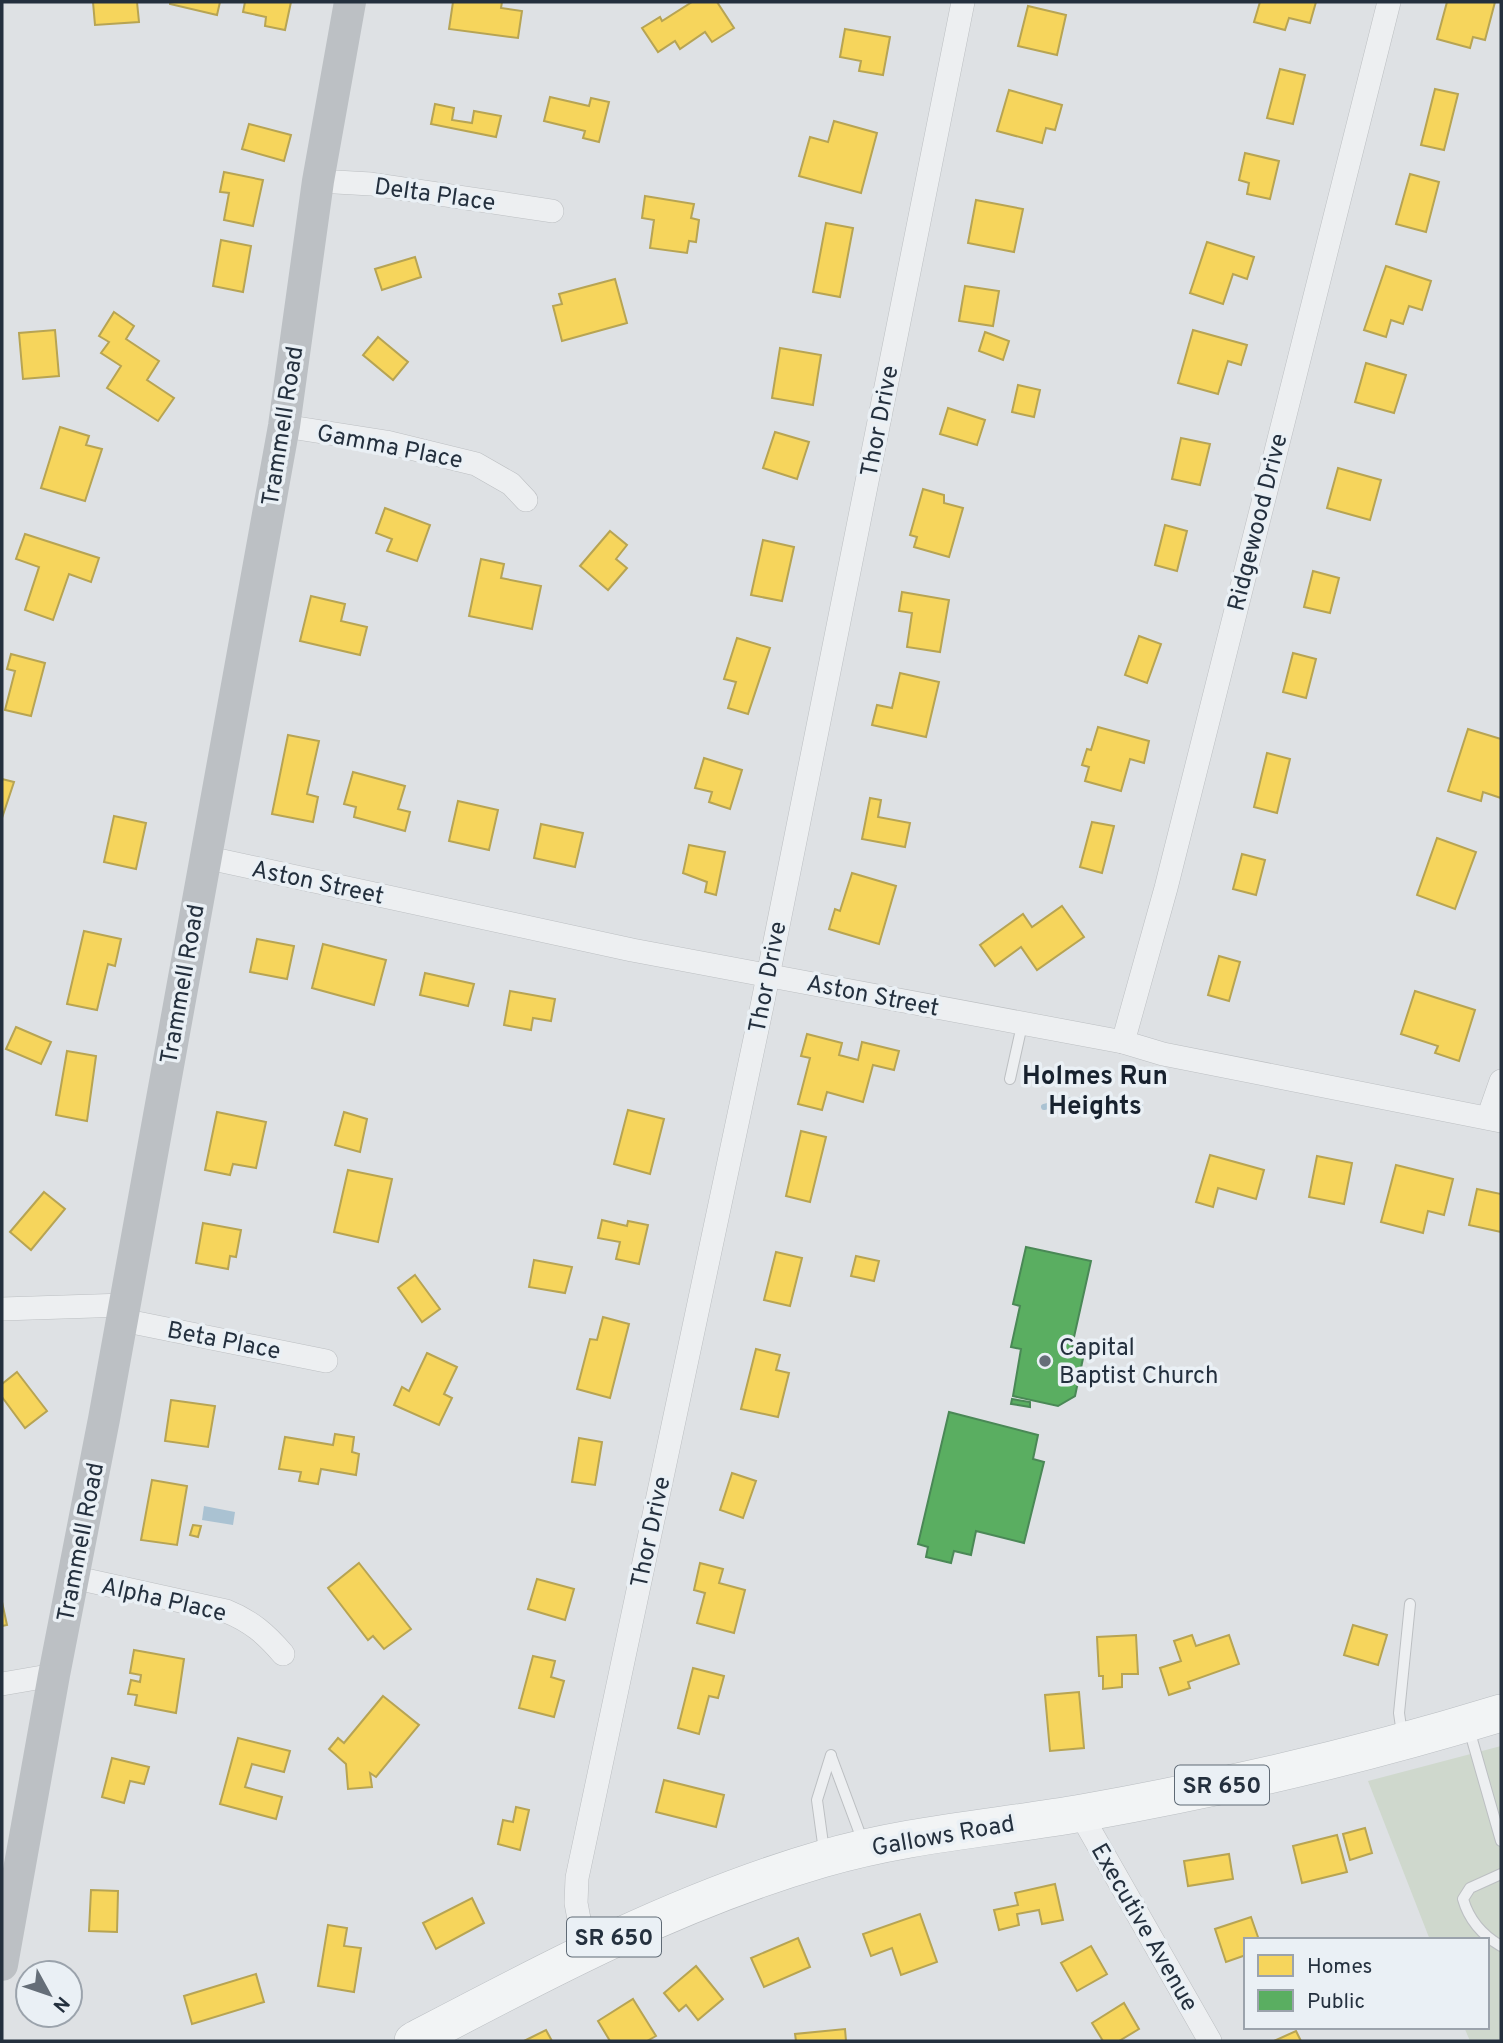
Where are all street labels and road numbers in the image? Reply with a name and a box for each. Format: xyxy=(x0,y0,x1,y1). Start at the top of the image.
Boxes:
street label: Delta Place xyxy=(372,173,497,219)
street label: Trammell Road xyxy=(257,344,311,509)
street label: Thor Drive xyxy=(855,363,906,480)
street label: Gamma Place xyxy=(314,419,465,477)
street label: Ridgewood Drive xyxy=(1222,431,1296,614)
street label: Aston Street xyxy=(249,855,386,913)
street label: Trammell Road xyxy=(155,902,213,1067)
street label: Thor Drive xyxy=(743,919,794,1036)
street label: Aston Street xyxy=(804,969,942,1025)
street label: Beta Place xyxy=(164,1316,283,1368)
street label: Trammell Road xyxy=(52,1460,112,1625)
street label: Thor Drive xyxy=(626,1474,678,1591)
street label: Alpha Place xyxy=(98,1572,229,1630)
road number: SR 650 xyxy=(1175,1766,1269,1804)
street label: Gallows Road xyxy=(870,1810,1017,1864)
street label: Executive Avenue xyxy=(1083,1838,1204,2018)
road number: SR 650 xyxy=(567,1918,661,1956)

